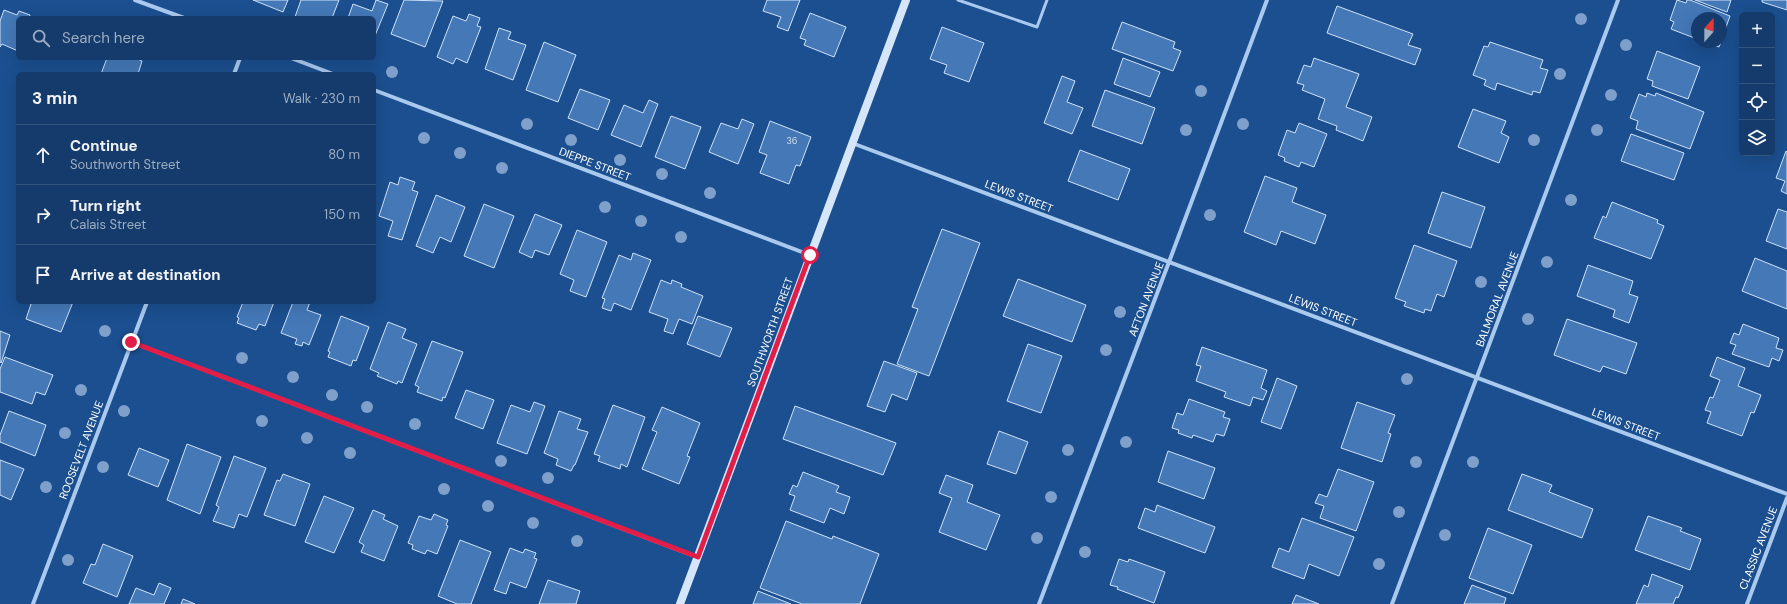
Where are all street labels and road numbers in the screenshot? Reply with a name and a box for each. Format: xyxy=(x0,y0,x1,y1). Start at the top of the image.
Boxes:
street label: DIEPPE STREET xyxy=(557,144,633,184)
street label: LEWIS STREET xyxy=(983,177,1055,215)
street label: BALMORAL AVENUE xyxy=(1472,249,1522,349)
street label: AFTON AVENUE xyxy=(1125,260,1167,338)
street label: SOUTHWORTH STREET xyxy=(744,275,796,389)
street label: LEWIS STREET xyxy=(1287,291,1359,329)
street label: ROOSEVELT AVENUE xyxy=(56,399,106,501)
street label: LEWIS STREET xyxy=(1590,405,1662,443)
street label: CLASSIC AVENUE xyxy=(1736,504,1780,592)

